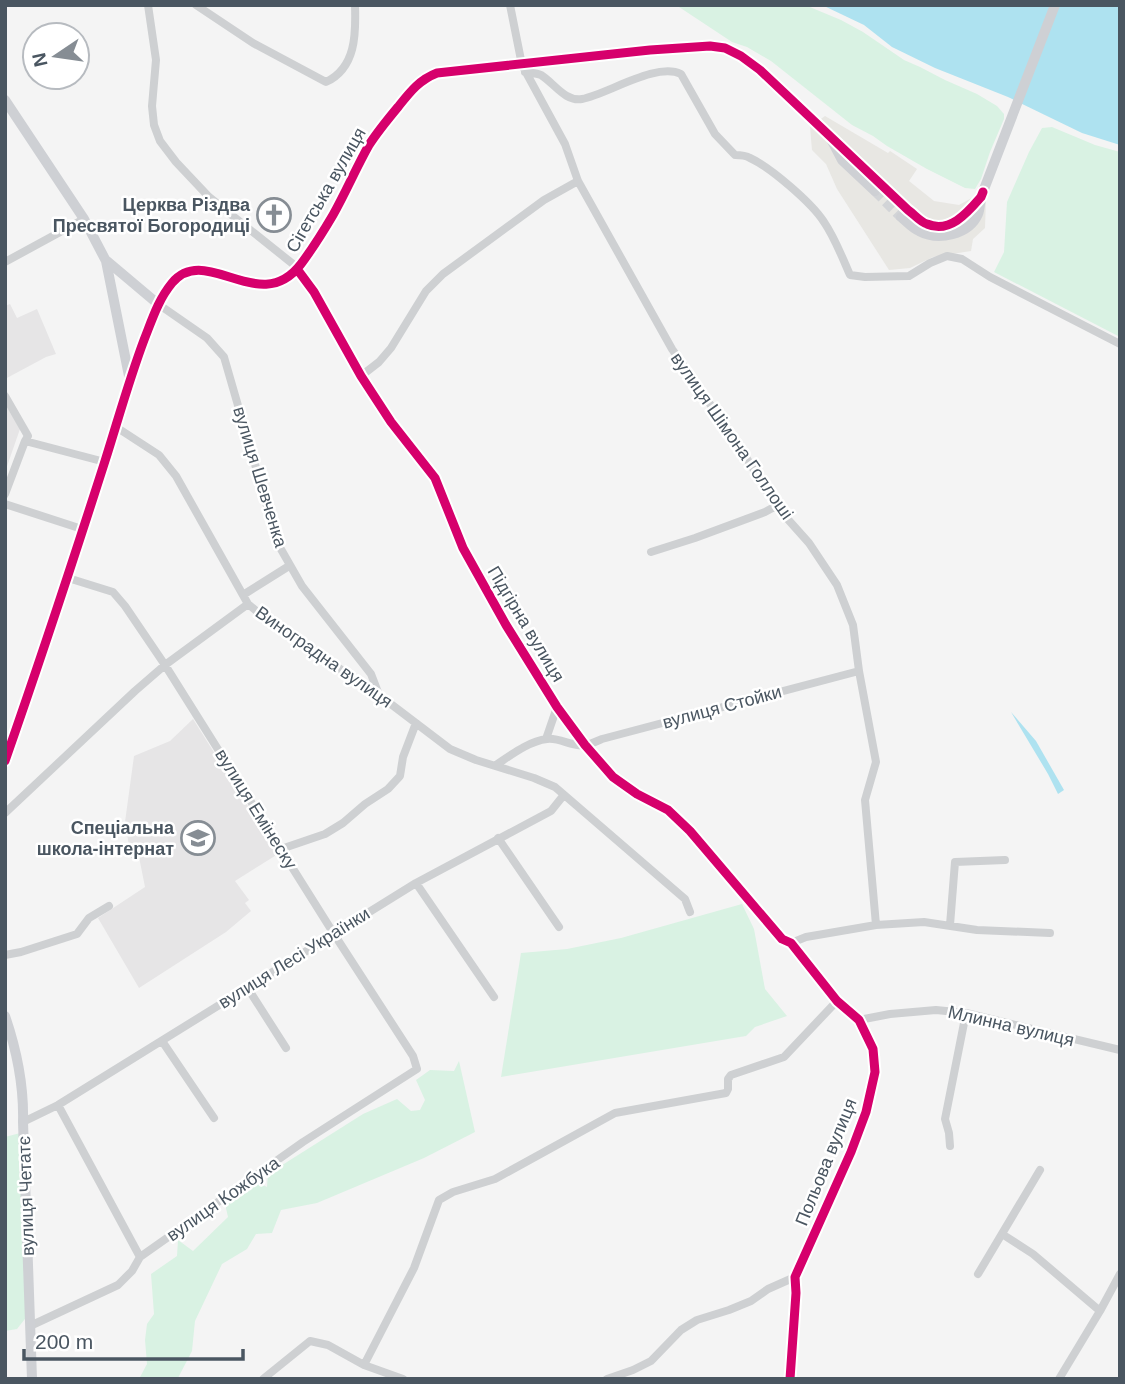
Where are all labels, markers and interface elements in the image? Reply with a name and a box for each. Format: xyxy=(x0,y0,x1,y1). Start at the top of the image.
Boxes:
north arrow xyxy=(21,21,91,91)
text: N xyxy=(28,51,52,69)
street label: Сігетська вулиця xyxy=(282,124,370,256)
place label: Церква Різдва Пресвятої Богородиці xyxy=(53,195,251,236)
church icon: Церква Різдва Пресвятої Богородиці xyxy=(255,196,293,234)
street label: вулиця Шімона Голлоші xyxy=(667,349,797,523)
street label: вулиця Шевченка xyxy=(229,404,291,551)
street label: Підгірна вулиця xyxy=(484,563,568,685)
street label: Виноградна вулиця xyxy=(252,602,396,712)
street label: вулиця Стойки xyxy=(660,681,784,733)
street label: вулиця Емінеску xyxy=(211,745,301,873)
place label: Спеціальна школа-інтернат xyxy=(37,818,175,859)
school or university icon: Спеціальна школа-інтернат xyxy=(179,819,217,857)
street label: вулиця Лесі Українки xyxy=(215,903,373,1013)
street label: Млинна вулиця xyxy=(946,1002,1076,1050)
street label: Польова вулиця xyxy=(791,1096,861,1228)
street label: вулиця Четатє xyxy=(14,1136,38,1256)
street label: вулиця Кожбука xyxy=(163,1152,284,1245)
scale bar xyxy=(24,1318,243,1362)
text: 200 m xyxy=(35,1330,93,1353)

